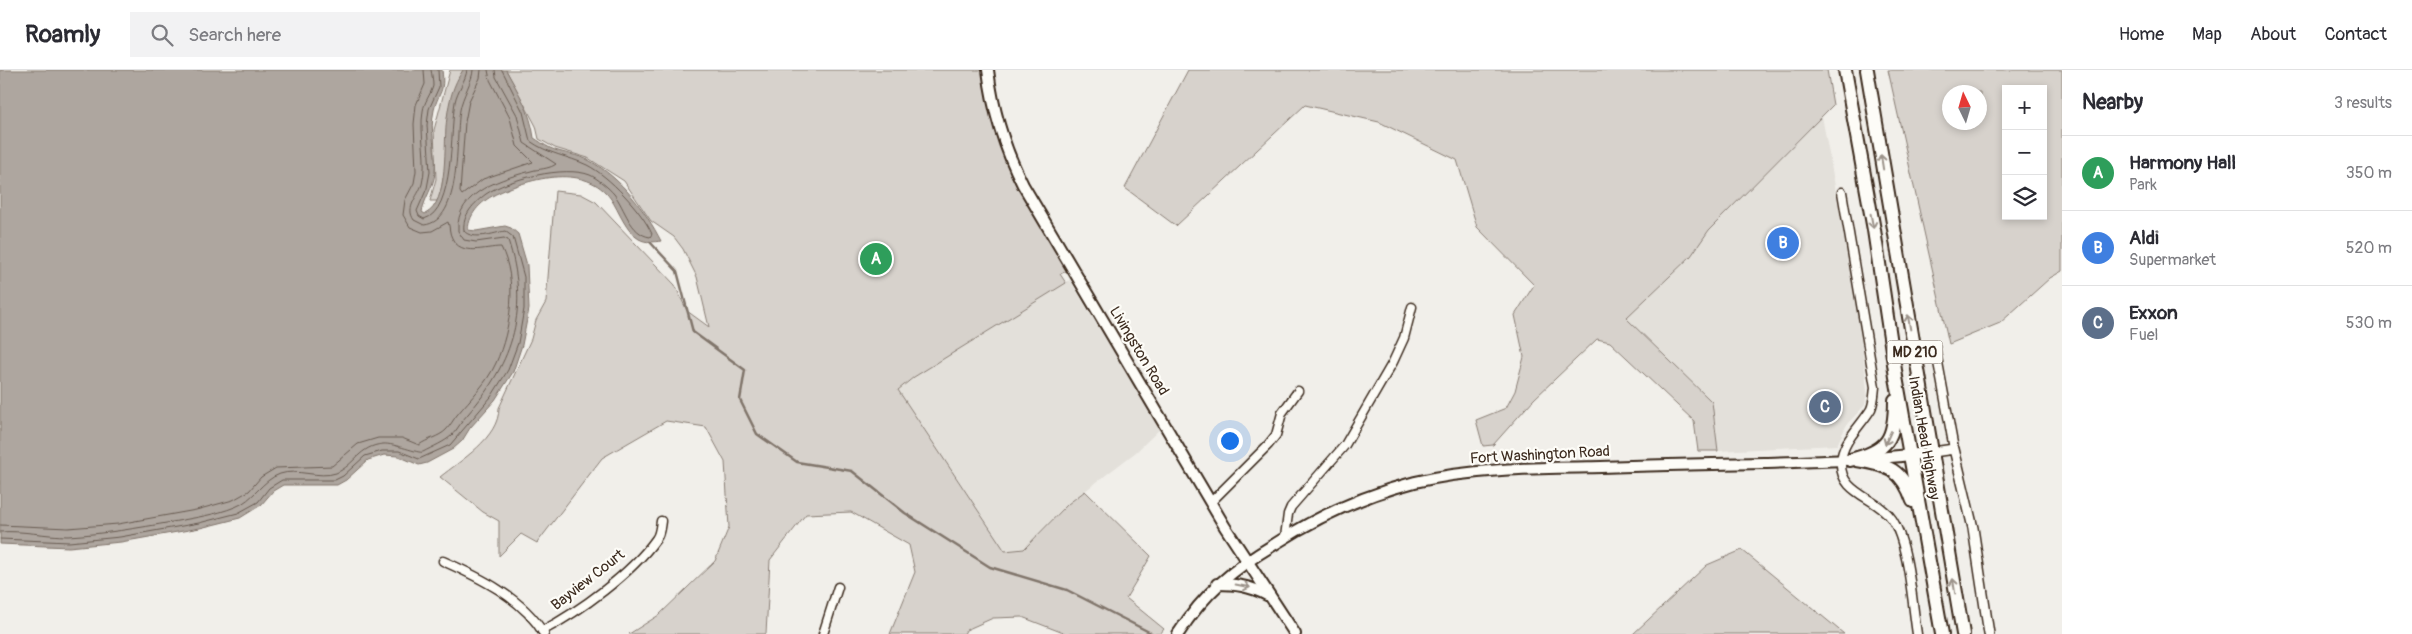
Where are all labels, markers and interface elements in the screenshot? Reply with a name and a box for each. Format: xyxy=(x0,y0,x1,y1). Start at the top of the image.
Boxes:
search box xyxy=(130,12,480,57)
text: Roamly xyxy=(25,20,100,49)
icon: search xyxy=(148,21,176,49)
text: Search here xyxy=(188,23,281,47)
text: Home xyxy=(2119,23,2164,46)
text: Map xyxy=(2192,23,2222,46)
text: About xyxy=(2250,23,2296,46)
text: Contact xyxy=(2324,23,2387,46)
north arrow xyxy=(1942,85,1987,130)
map controls xyxy=(2002,85,2047,220)
button: + xyxy=(2002,85,2047,130)
text: Nearby xyxy=(2082,89,2143,116)
text: 3 results xyxy=(2334,93,2392,113)
button: − xyxy=(2002,130,2047,175)
text: Harmony Hall xyxy=(2129,151,2236,175)
one-way arrow xyxy=(1877,154,1887,170)
text: A xyxy=(2093,163,2103,183)
text: 350 m xyxy=(2346,163,2392,183)
button: layers xyxy=(2002,175,2047,220)
text: Park xyxy=(2129,175,2157,195)
one-way arrow xyxy=(1868,213,1878,229)
pin: B xyxy=(1767,224,1799,262)
text: Aldi xyxy=(2129,226,2159,250)
text: B xyxy=(2093,238,2103,258)
text: 520 m xyxy=(2346,238,2392,258)
pin: A xyxy=(860,240,892,278)
text: Supermarket xyxy=(2129,250,2216,270)
text: Exxon xyxy=(2129,301,2178,325)
street label: Livingston Road xyxy=(1105,303,1173,399)
text: C xyxy=(2093,313,2103,333)
text: 530 m xyxy=(2346,313,2392,333)
one-way arrow xyxy=(1904,315,1914,331)
text: Fuel xyxy=(2129,325,2158,345)
road number: MD 210 xyxy=(1888,340,1942,364)
street label: Indian Head Highway xyxy=(1904,375,1944,502)
pin: C xyxy=(1809,388,1841,426)
your location xyxy=(1217,428,1243,454)
one-way arrow xyxy=(1882,430,1892,445)
street label: Fort Washington Road xyxy=(1470,442,1610,468)
street label: Bayview Court xyxy=(547,545,629,615)
one-way arrow xyxy=(1949,578,1959,594)
one-way arrow xyxy=(1235,581,1251,591)

